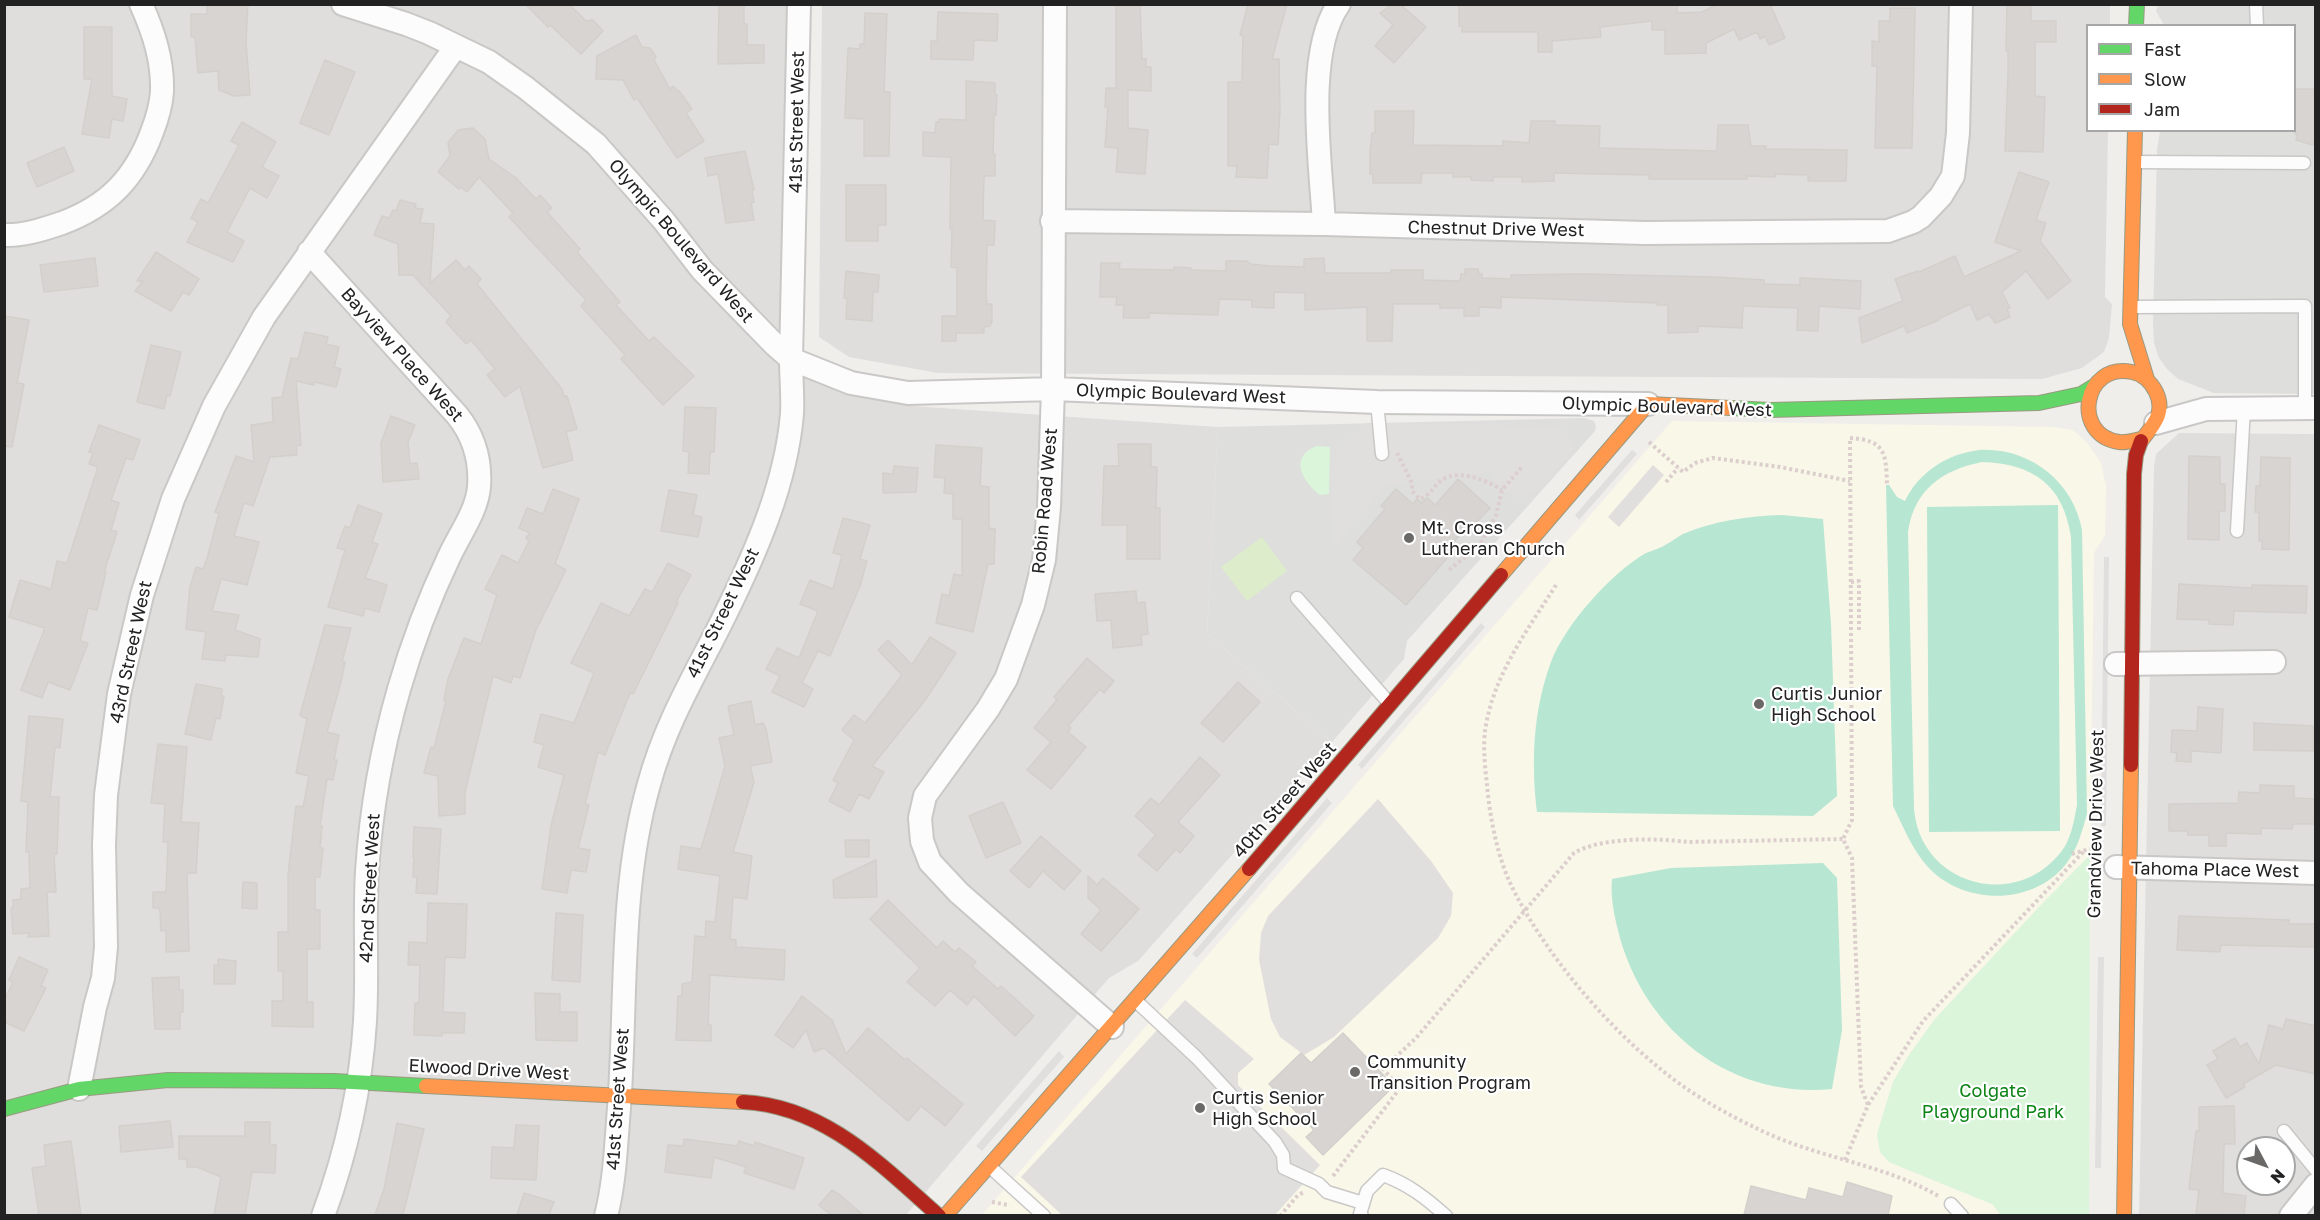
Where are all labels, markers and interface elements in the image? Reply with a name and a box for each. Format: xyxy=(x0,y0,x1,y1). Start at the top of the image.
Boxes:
legend xyxy=(2086,24,2296,132)
text: Fast xyxy=(2144,38,2181,60)
street label: 41st Street West xyxy=(785,51,809,193)
text: Slow xyxy=(2144,68,2186,90)
text: Jam xyxy=(2144,98,2180,120)
street label: Olympic Boulevard West xyxy=(604,155,758,327)
street label: Chestnut Drive West xyxy=(1407,217,1585,241)
street label: Bayview Place West xyxy=(336,284,468,426)
street label: Olympic Boulevard West xyxy=(1076,380,1286,408)
street label: Olympic Boulevard West xyxy=(1562,393,1772,421)
street label: Robin Road West xyxy=(1028,427,1062,575)
place label: Mt. Cross Lutheran Church xyxy=(1421,517,1565,560)
marker: Mt. Cross Lutheran Church xyxy=(1402,531,1416,545)
street label: 41st Street West xyxy=(682,544,764,682)
street label: 43rd Street West xyxy=(105,579,157,725)
place label: Curtis Junior High School xyxy=(1771,683,1882,726)
marker: Curtis Junior High School xyxy=(1752,697,1766,711)
street label: Grandview Drive West xyxy=(2084,729,2108,919)
street label: 40th Street West xyxy=(1229,738,1341,862)
street label: 42nd Street West xyxy=(355,813,385,963)
street label: Tahoma Place West xyxy=(2131,858,2299,882)
street label: 41st Street West xyxy=(602,1027,634,1171)
place label: Community Transition Program xyxy=(1367,1051,1531,1094)
street label: Elwood Drive West xyxy=(408,1055,570,1085)
marker: Community Transition Program xyxy=(1348,1065,1362,1079)
park label: Colgate Playground Park xyxy=(1922,1080,2064,1122)
place label: Curtis Senior High School xyxy=(1212,1087,1324,1130)
marker: Curtis Senior High School xyxy=(1193,1101,1207,1115)
north arrow xyxy=(2236,1136,2296,1196)
text: N xyxy=(2267,1165,2290,1188)

